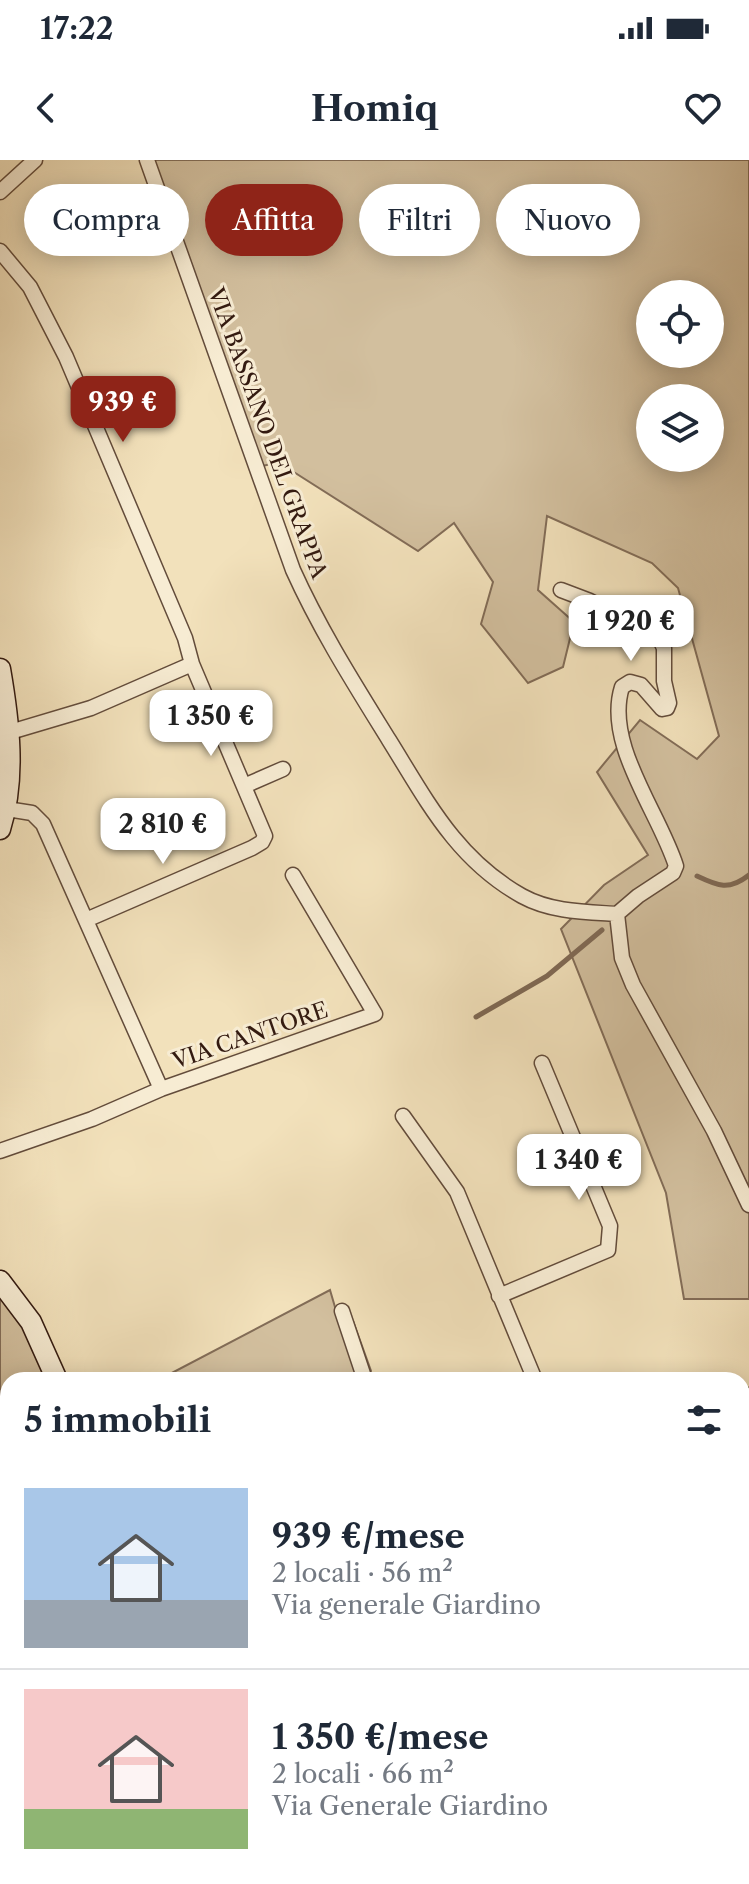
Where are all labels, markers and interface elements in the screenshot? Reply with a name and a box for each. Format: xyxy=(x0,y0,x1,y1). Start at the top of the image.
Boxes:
text: 17:22 xyxy=(40,10,114,47)
icon: back xyxy=(24,86,68,130)
text: Homiq xyxy=(311,86,438,130)
icon: heart xyxy=(681,86,725,130)
chip: Compra xyxy=(24,184,189,256)
chip: Affitta xyxy=(205,184,343,256)
chip: Filtri xyxy=(359,184,480,256)
chip: Nuovo xyxy=(496,184,640,256)
map controls xyxy=(636,280,724,472)
button: locate xyxy=(636,280,724,368)
street label: VIA BASSANO DEL GRAPPA xyxy=(202,283,333,583)
pin: 939 € xyxy=(67,376,179,444)
button: layers xyxy=(636,384,724,472)
text: 939 € xyxy=(89,386,157,418)
pin: 1 920 € xyxy=(557,595,705,663)
text: 1 920 € xyxy=(587,605,675,637)
pin: 1 350 € xyxy=(137,690,285,758)
text: 1 350 € xyxy=(168,700,254,732)
pin: 2 810 € xyxy=(89,798,237,866)
text: 2 810 € xyxy=(119,808,207,840)
street label: VIA CANTORE xyxy=(168,996,331,1075)
pin: 1 340 € xyxy=(505,1134,653,1202)
text: 1 340 € xyxy=(535,1144,623,1176)
icon: filters xyxy=(682,1398,726,1442)
text: 5 immobili xyxy=(24,1399,211,1441)
text: 939 €/mese xyxy=(272,1515,465,1557)
icon: home xyxy=(88,1520,184,1616)
text: 2 locali · 56 m² xyxy=(272,1557,453,1589)
text: Via generale Giardino xyxy=(272,1589,541,1621)
text: 1 350 €/mese xyxy=(272,1716,489,1758)
icon: home xyxy=(88,1721,184,1817)
text: 2 locali · 66 m² xyxy=(272,1758,454,1790)
text: Via Generale Giardino xyxy=(272,1790,548,1822)

